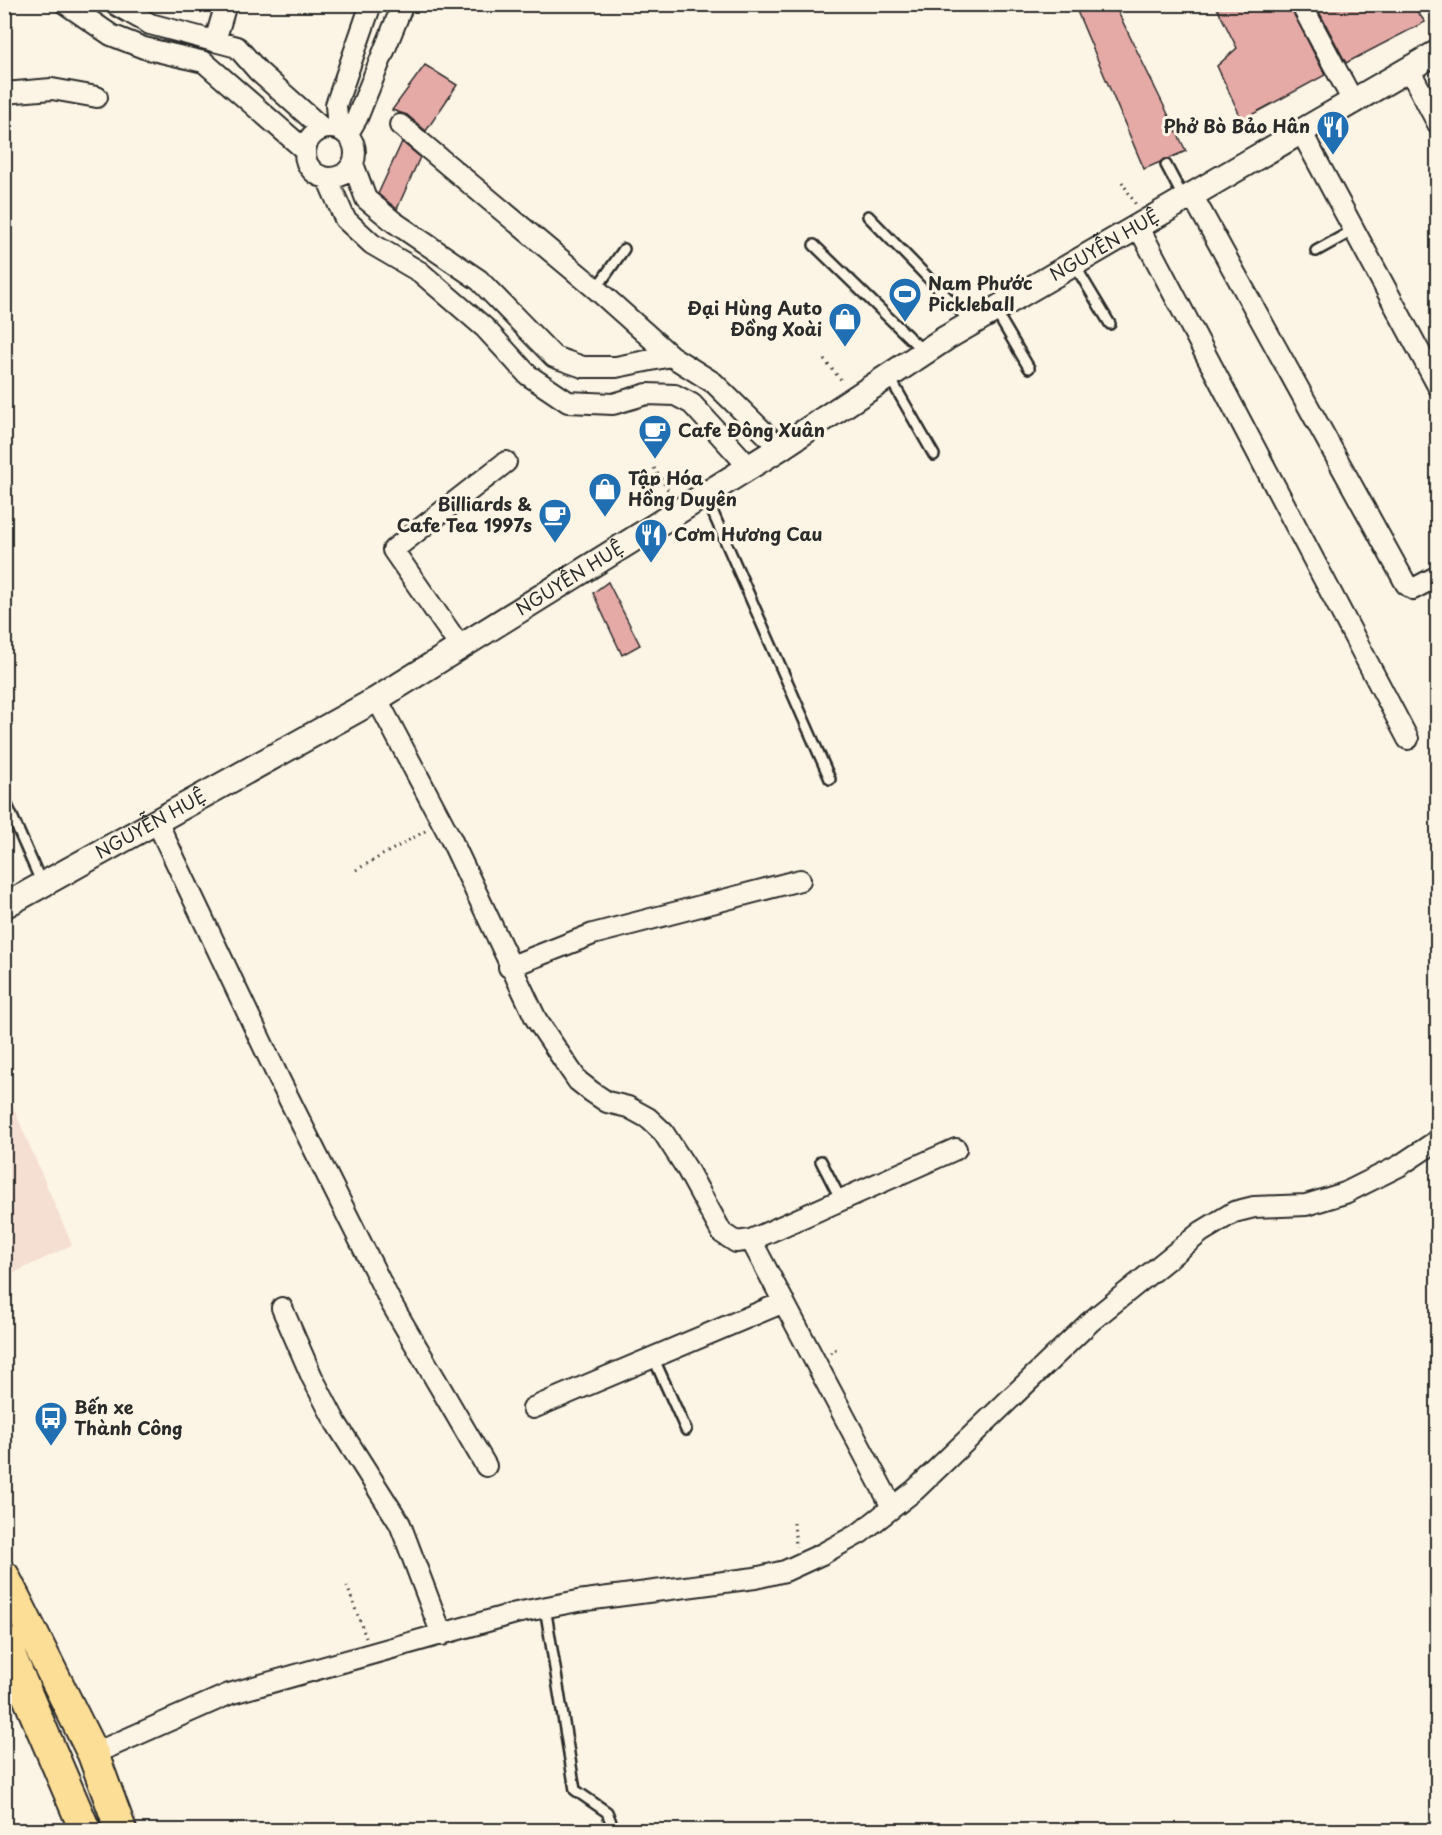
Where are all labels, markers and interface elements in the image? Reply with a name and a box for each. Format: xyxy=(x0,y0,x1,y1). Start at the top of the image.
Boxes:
restaurant icon: Phở Bò Bảo Hân xyxy=(1315,109,1351,156)
place label: Phở Bò Bảo Hân xyxy=(1164,112,1310,139)
street label: NGUYỄN HUỆ xyxy=(1044,202,1164,287)
place label: Nam Phước Pickleball xyxy=(928,269,1033,317)
sports icon: Nam Phước Pickleball xyxy=(887,276,923,323)
place label: Đại Hùng Auto Đồng Xoài xyxy=(687,294,822,342)
shop icon: Đại Hùng Auto Đồng Xoài xyxy=(827,301,863,348)
cafe icon: Cafe Đông Xuân xyxy=(637,413,673,460)
place label: Cafe Đông Xuân xyxy=(678,416,825,443)
place label: Tập Hóa Hồng Duyên xyxy=(628,464,737,512)
shop icon: Tập Hóa Hồng Duyên xyxy=(587,471,623,518)
place label: Billiards & Cafe Tea 1997s xyxy=(397,490,532,538)
cafe icon: Billiards & Cafe Tea 1997s xyxy=(537,497,573,544)
restaurant icon: Cơm Hương Cau xyxy=(633,517,669,564)
place label: Cơm Hương Cau xyxy=(674,520,823,547)
street label: NGUYỄN HUỆ xyxy=(510,534,629,621)
street label: NGUYỄN HUỆ xyxy=(90,782,210,865)
place label: Bến xe Thành Công xyxy=(74,1393,183,1441)
bus stop icon: Bến xe Thành Công xyxy=(33,1400,69,1447)

